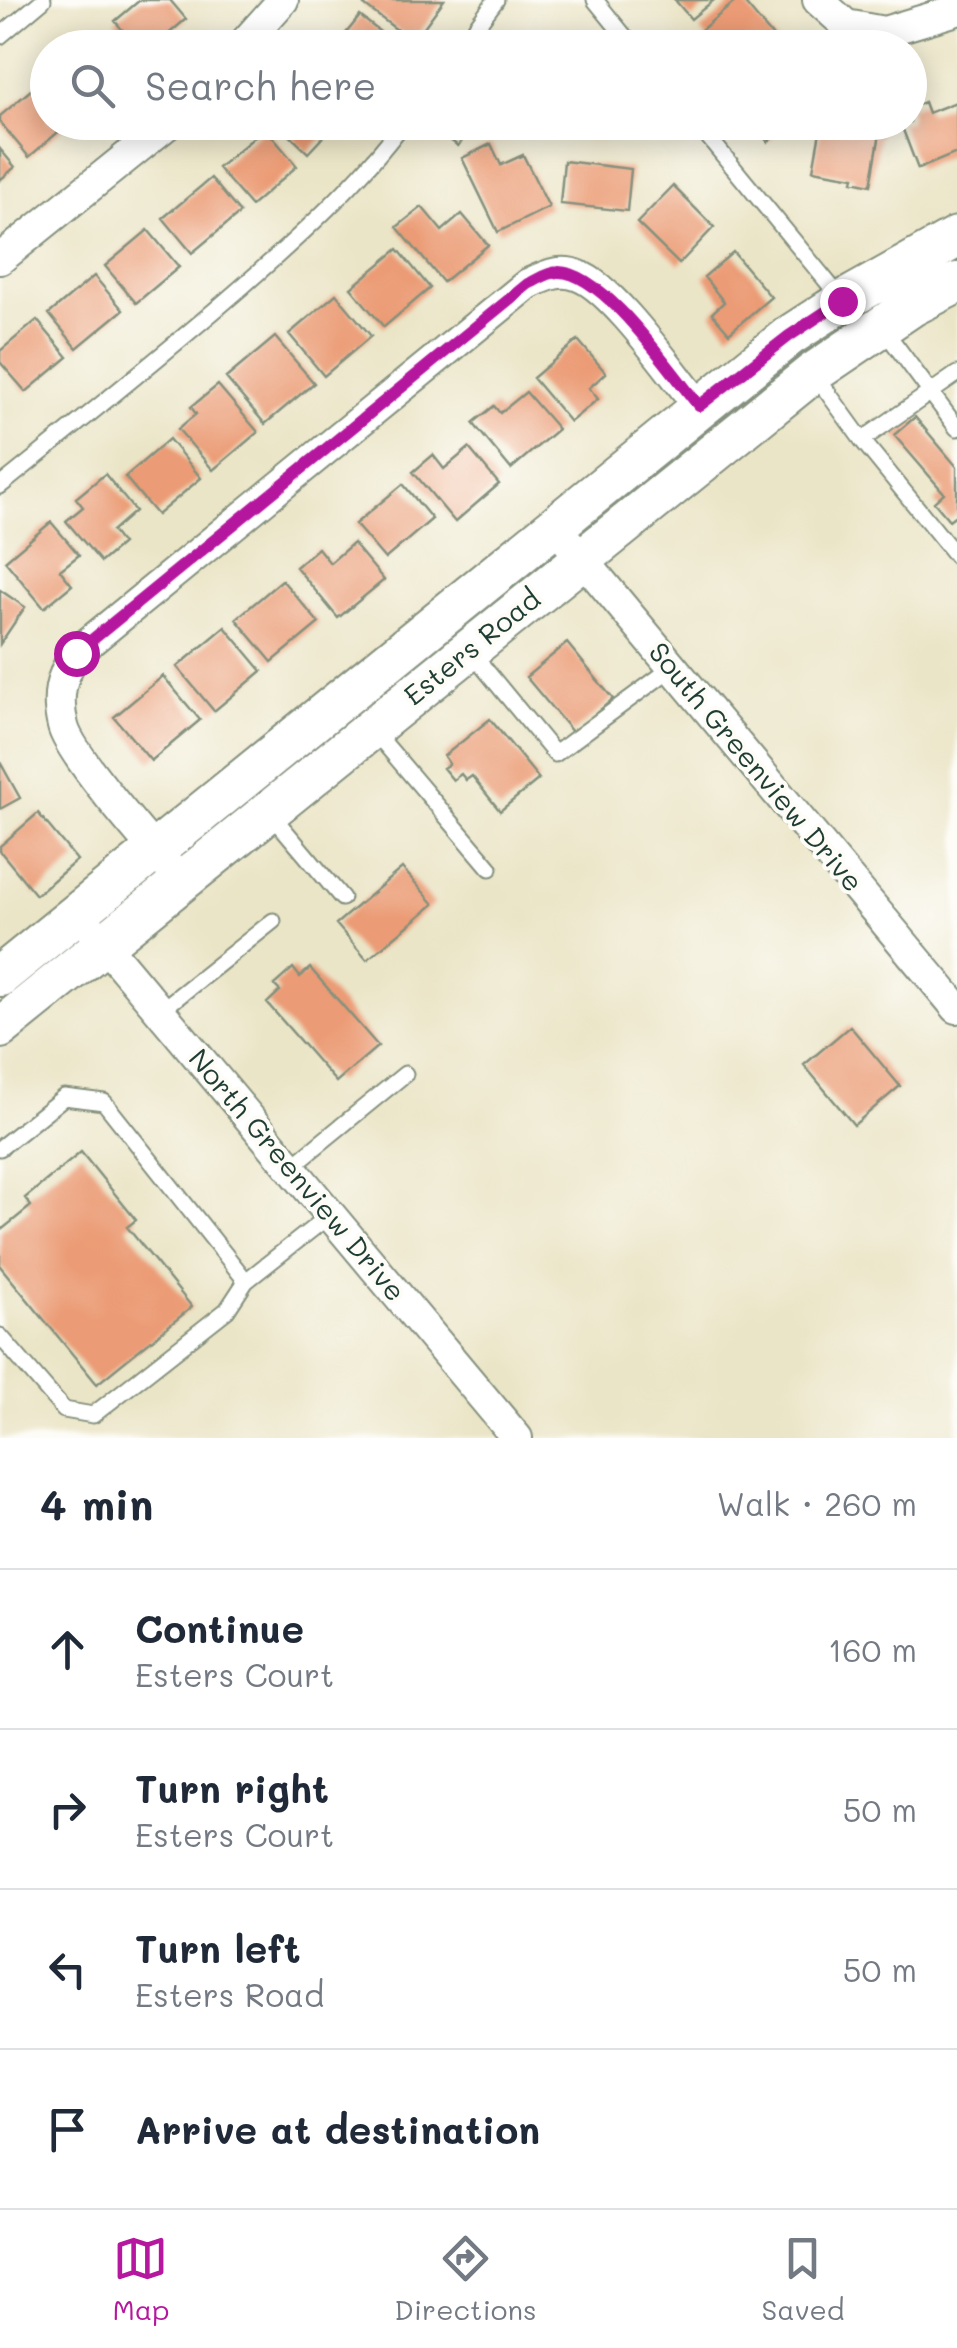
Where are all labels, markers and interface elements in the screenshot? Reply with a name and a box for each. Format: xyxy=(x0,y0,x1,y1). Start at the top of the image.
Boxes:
search box xyxy=(30,30,927,140)
icon: search xyxy=(65,58,120,113)
text: Search here xyxy=(145,60,376,110)
route end xyxy=(820,279,866,325)
street label: Esters Road xyxy=(396,580,547,712)
route start xyxy=(54,631,100,677)
street label: South Greenview Drive xyxy=(642,634,872,899)
street label: North Greenview Drive xyxy=(182,1041,414,1308)
text: 4 min xyxy=(40,1476,153,1531)
text: Walk · 260 m xyxy=(717,1482,917,1524)
text: Continue xyxy=(135,1603,304,1653)
icon: ahead xyxy=(40,1622,95,1677)
text: 160 m xyxy=(828,1628,917,1670)
text: Esters Court xyxy=(135,1653,334,1695)
text: Turn right xyxy=(135,1763,329,1813)
icon: right xyxy=(40,1782,95,1837)
text: 50 m xyxy=(843,1788,917,1830)
text: Esters Court xyxy=(135,1813,334,1855)
text: Turn left xyxy=(135,1923,301,1973)
icon: left xyxy=(40,1942,95,1997)
text: 50 m xyxy=(843,1948,917,1990)
text: Esters Road xyxy=(135,1973,324,2015)
icon: arrive xyxy=(40,2102,95,2157)
text: Arrive at destination xyxy=(135,2104,540,2154)
tab: Map xyxy=(112,2231,169,2327)
tab: Directions xyxy=(394,2231,537,2327)
tab: Saved xyxy=(761,2231,845,2327)

